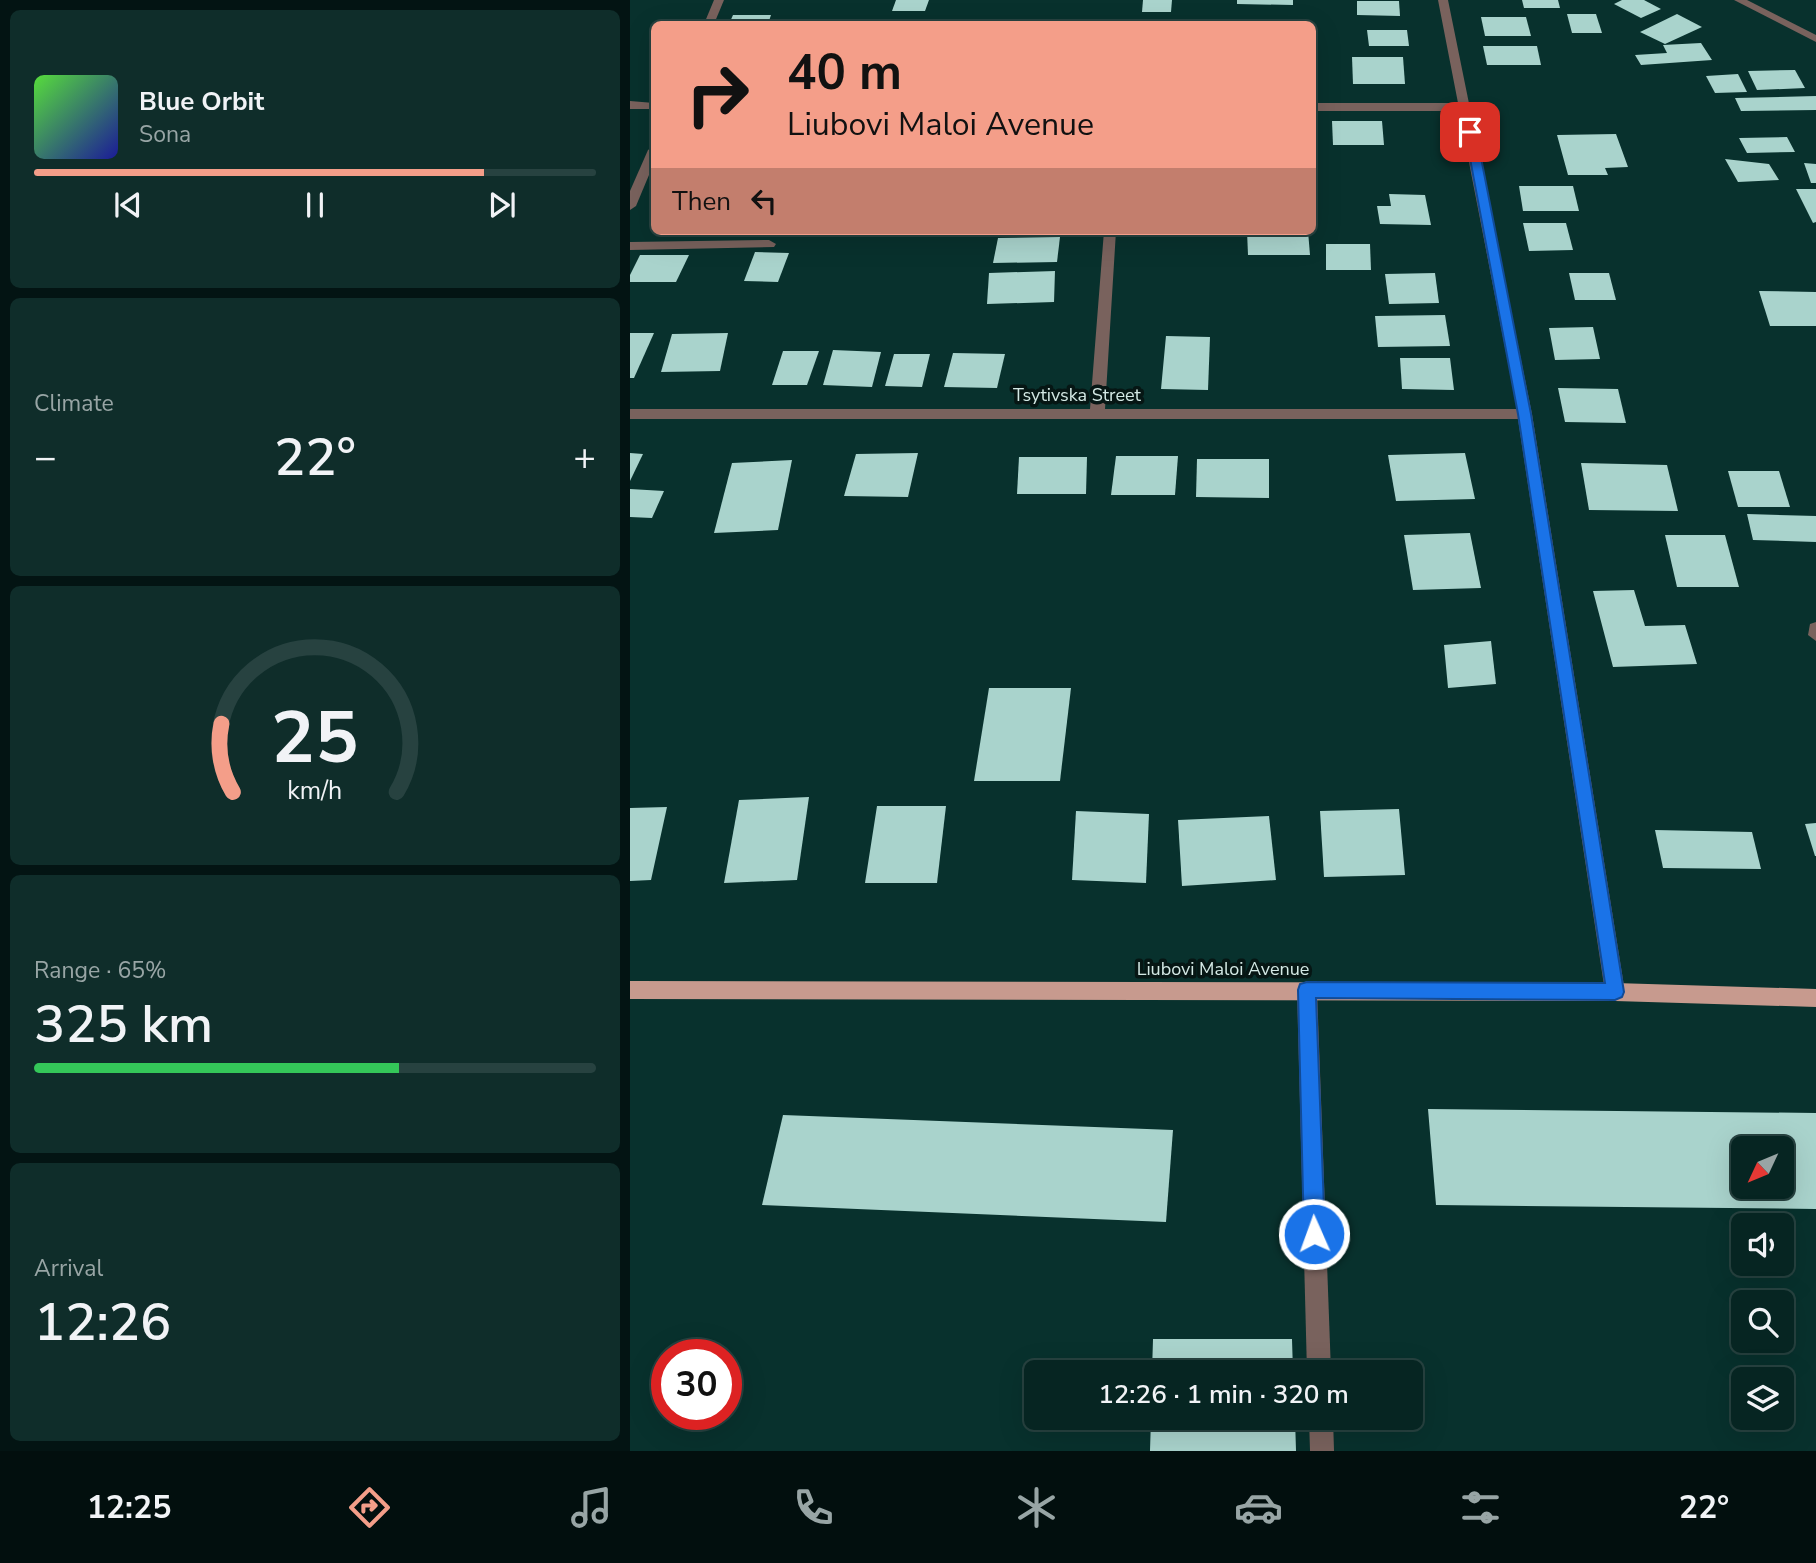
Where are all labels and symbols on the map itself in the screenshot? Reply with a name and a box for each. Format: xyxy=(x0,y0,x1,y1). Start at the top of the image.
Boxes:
pin xyxy=(1440,102,1500,162)
street label: Tsytivska Street xyxy=(1013,383,1142,407)
street label: Liubovi Maloi Avenue xyxy=(1137,957,1309,981)
north arrow xyxy=(1731,1136,1794,1199)
position arrow xyxy=(1277,1197,1351,1271)
speed limit sign: 30 xyxy=(651,1339,742,1430)

